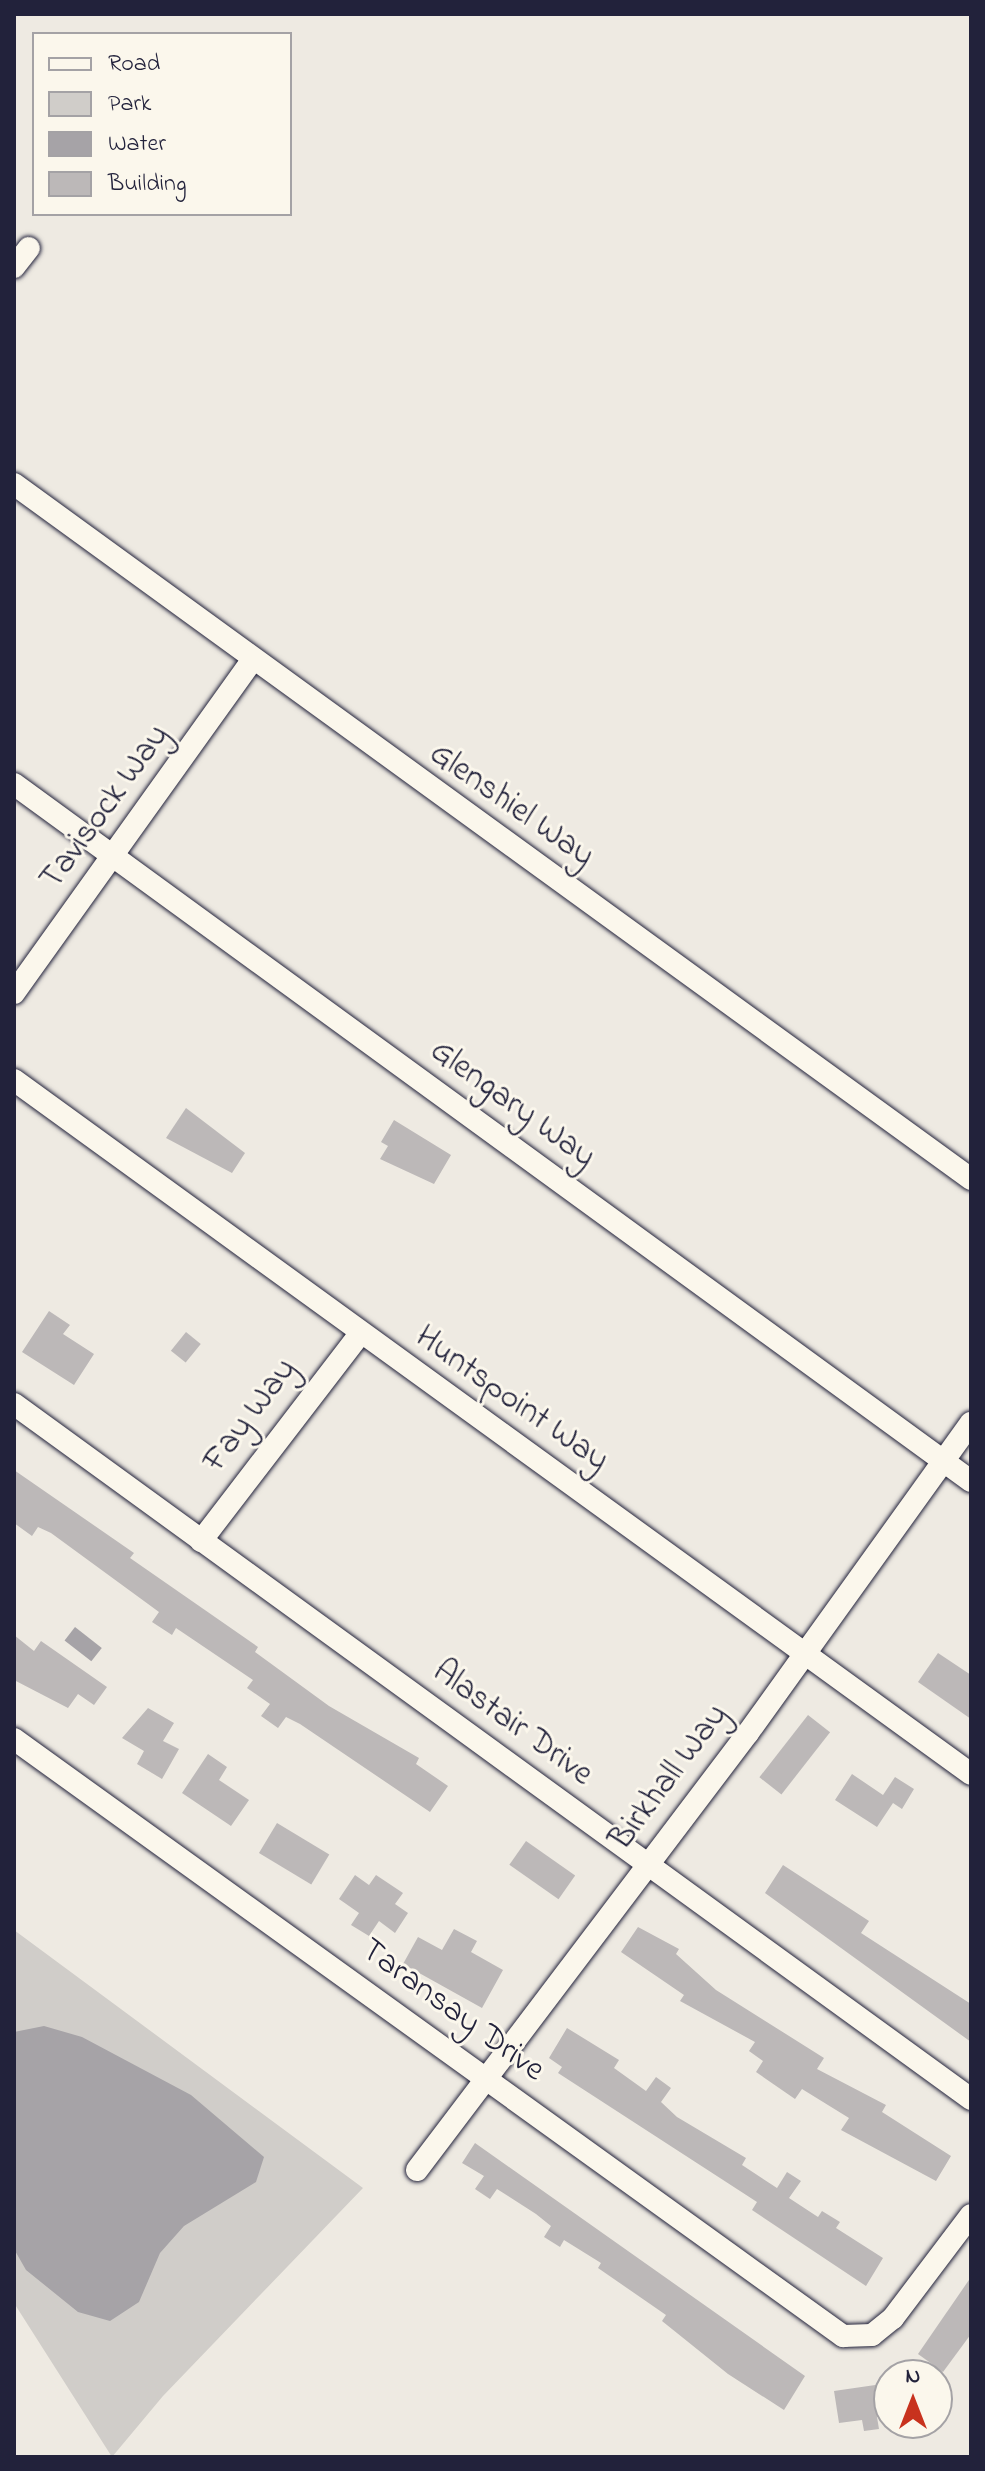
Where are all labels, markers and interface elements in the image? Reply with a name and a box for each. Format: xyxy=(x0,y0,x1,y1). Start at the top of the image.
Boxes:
legend xyxy=(32,32,292,216)
text: Road xyxy=(108,47,160,82)
text: Park xyxy=(108,87,151,122)
text: Water xyxy=(108,127,166,162)
text: Building xyxy=(108,167,187,202)
street label: Tavisock Way xyxy=(32,717,180,899)
street label: Glenshiel Way xyxy=(421,734,601,878)
street label: Glengary Way xyxy=(421,1031,603,1179)
street label: Huntspoint Way xyxy=(406,1318,616,1482)
street label: Fay Way xyxy=(195,1351,307,1481)
street label: Alastair Drive xyxy=(424,1652,600,1796)
street label: Birkhall Way xyxy=(602,1697,738,1859)
street label: Taransay Drive xyxy=(352,1931,552,2091)
north arrow xyxy=(873,2359,953,2439)
text: N xyxy=(906,2361,920,2393)

